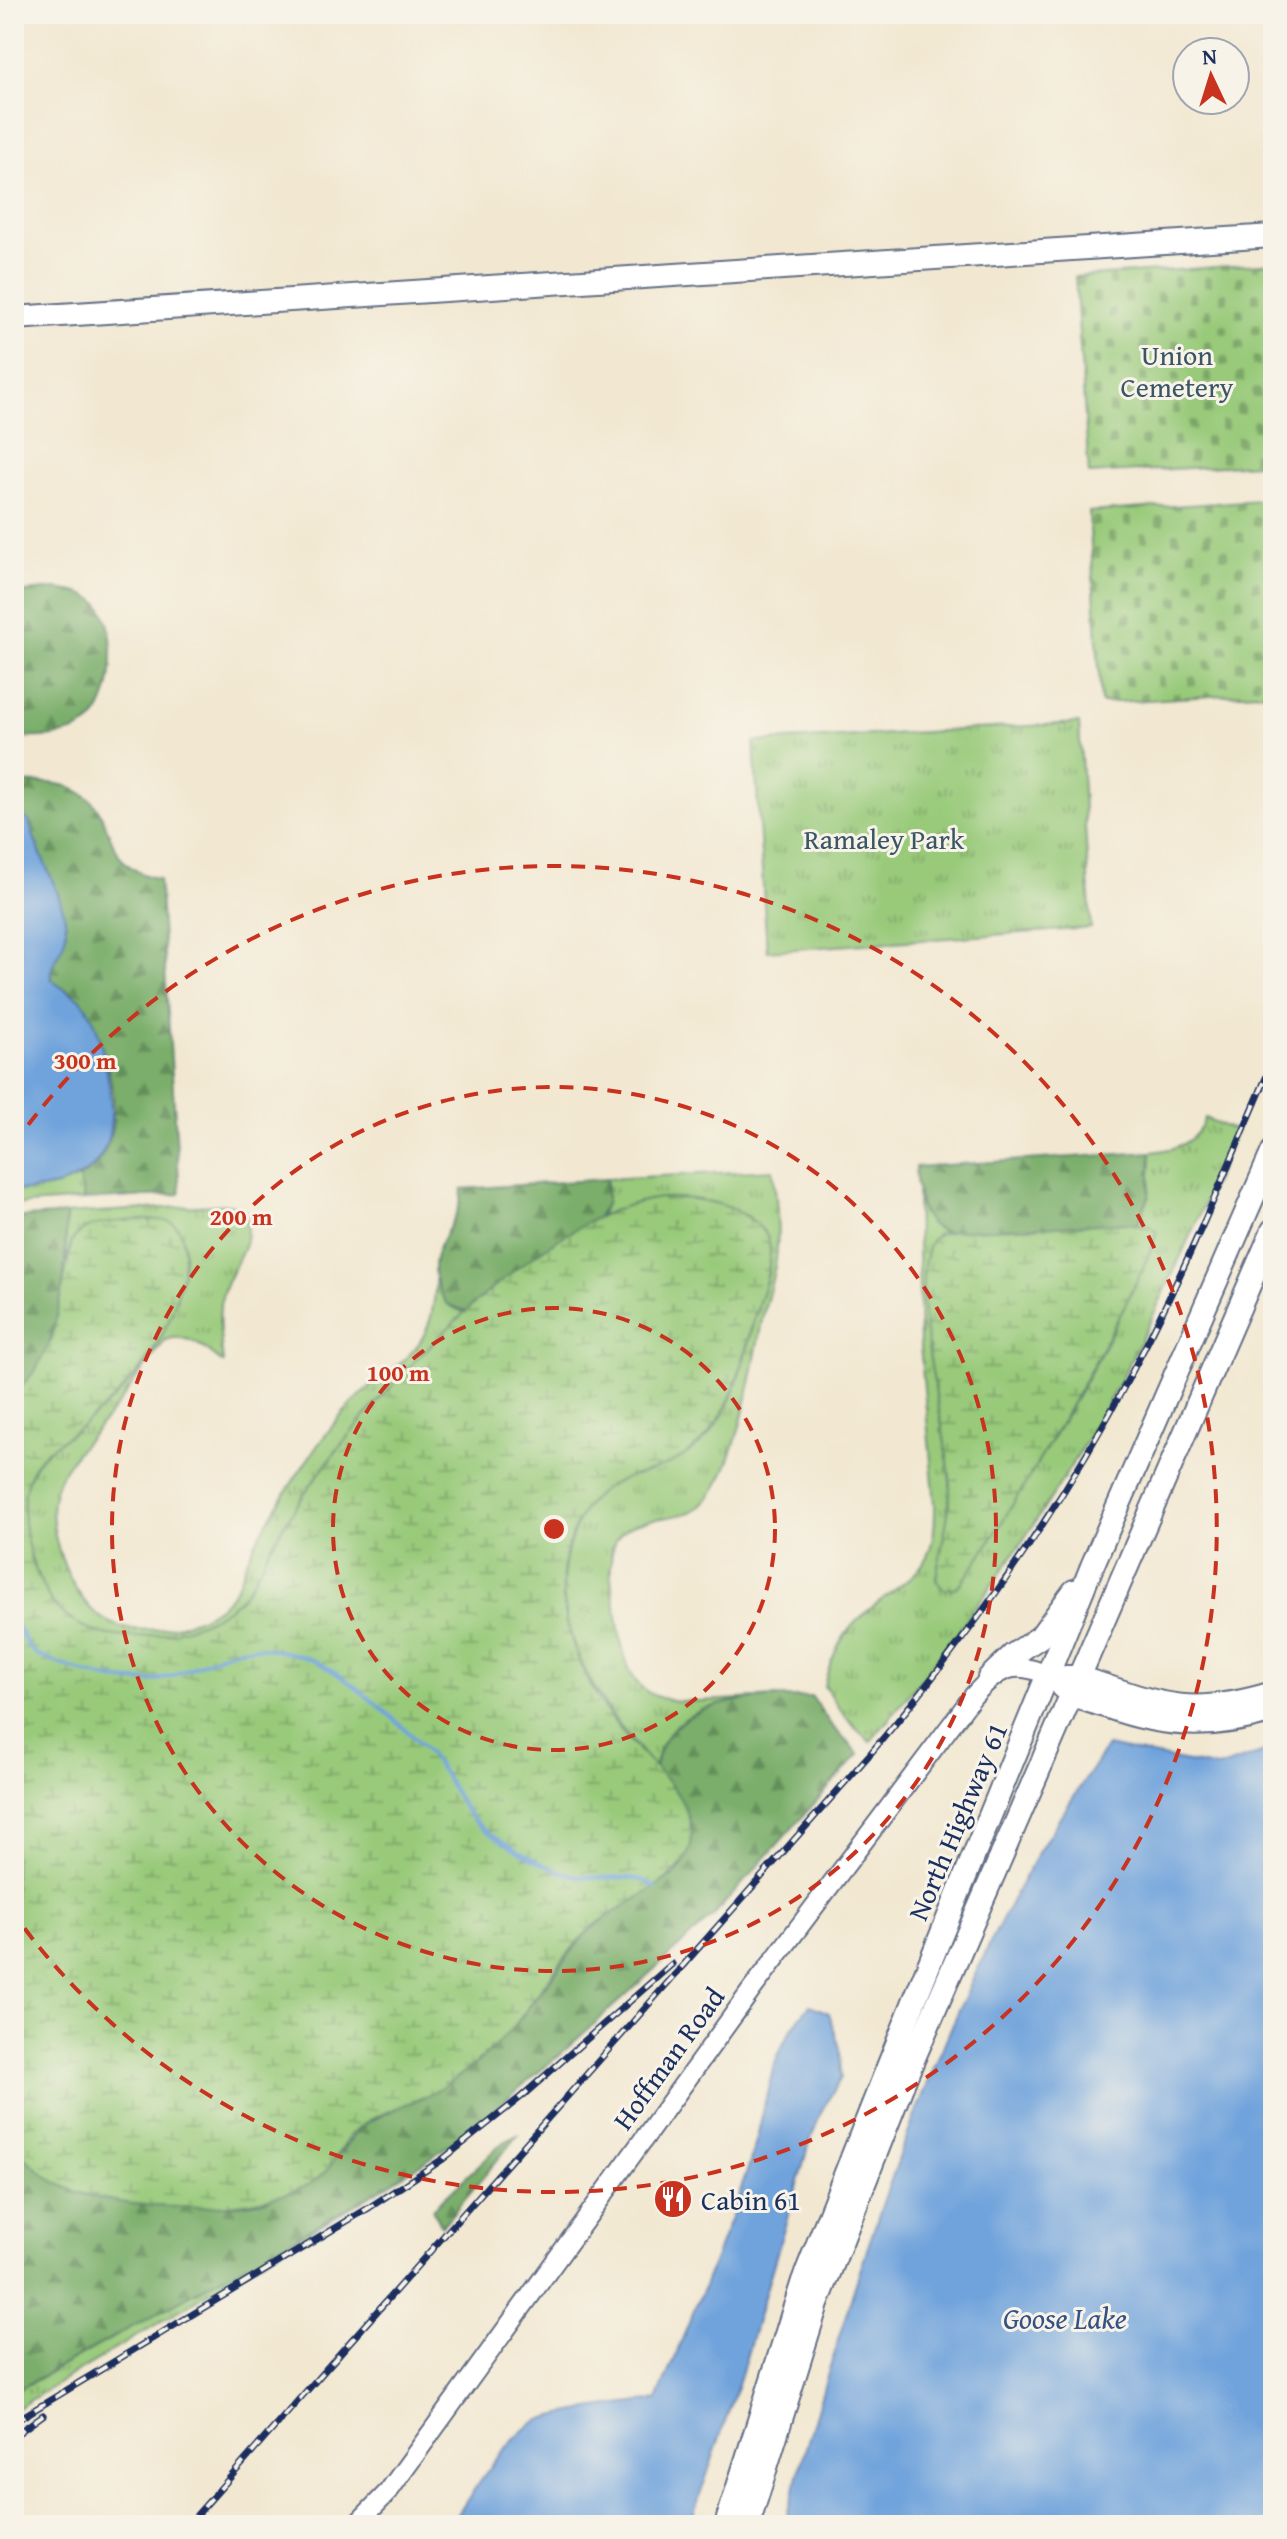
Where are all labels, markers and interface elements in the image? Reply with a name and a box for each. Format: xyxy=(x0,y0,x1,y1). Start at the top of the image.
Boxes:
north arrow xyxy=(1171,36,1251,116)
text: N xyxy=(1201,40,1218,73)
park label: Union Cemetery xyxy=(1121,334,1233,407)
park label: Ramaley Park xyxy=(804,818,965,859)
text: 300 m xyxy=(53,1043,117,1078)
text: 200 m xyxy=(209,1199,273,1234)
text: 100 m xyxy=(366,1355,430,1390)
centre of rings xyxy=(540,1515,568,1543)
street label: North Highway 61 xyxy=(897,1716,1017,1926)
street label: Hoffman Road xyxy=(602,1978,734,2138)
restaurant icon: Cabin 61 xyxy=(652,2178,694,2220)
place label: Cabin 61 xyxy=(701,2179,801,2220)
water label: Goose Lake xyxy=(1003,2296,1127,2340)

